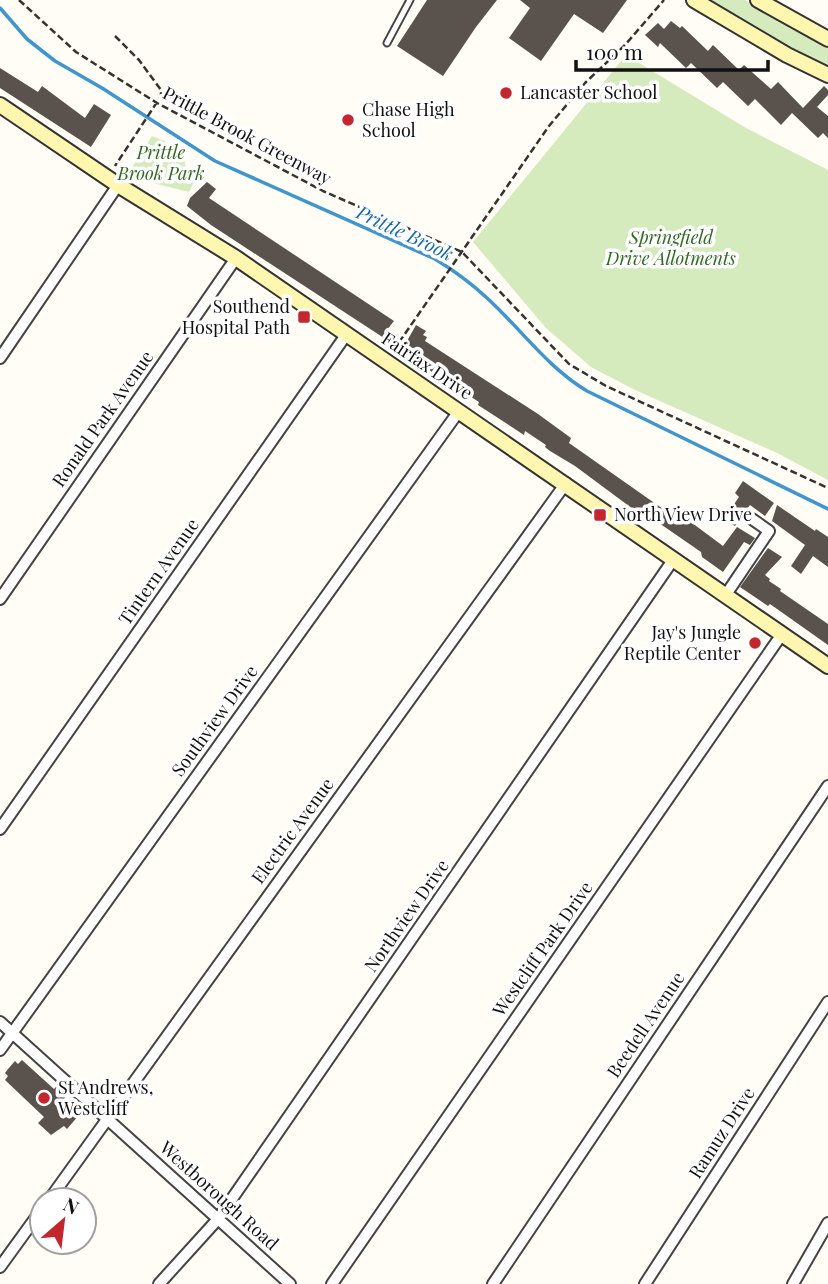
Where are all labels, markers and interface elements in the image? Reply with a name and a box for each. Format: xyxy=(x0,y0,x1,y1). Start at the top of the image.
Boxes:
scale bar xyxy=(576,28,768,72)
text: 100 m xyxy=(586,37,643,65)
street label: Prittle Brook Greenway xyxy=(159,80,336,190)
place label: Lancaster School xyxy=(520,80,657,104)
marker: Lancaster School xyxy=(498,85,514,101)
place label: Chase High School xyxy=(362,97,455,142)
marker: Chase High School xyxy=(340,112,356,128)
park label: Prittle Brook Park xyxy=(117,140,204,185)
water label: Prittle Brook xyxy=(352,198,458,266)
park label: Springfield Drive Allotments xyxy=(605,225,736,270)
place label: Southend Hospital Path xyxy=(182,294,291,339)
marker: Southend Hospital Path xyxy=(296,309,312,325)
street label: Fairfax Drive xyxy=(377,326,478,404)
street label: Ronald Park Avenue xyxy=(46,346,158,491)
place label: North View Drive xyxy=(614,502,752,526)
marker: North View Drive xyxy=(592,507,608,523)
street label: Tintern Avenue xyxy=(113,513,204,629)
place label: Jay's Jungle Reptile Center xyxy=(624,620,741,665)
marker: Jay's Jungle Reptile Center xyxy=(747,635,763,651)
street label: Southview Drive xyxy=(166,660,263,781)
street label: Electric Avenue xyxy=(246,773,339,888)
street label: Northview Drive xyxy=(358,854,454,976)
street label: Westcliff Park Drive xyxy=(486,876,598,1021)
street label: Beedell Avenue xyxy=(601,967,689,1082)
place label: St Andrews, Westcliff xyxy=(57,1075,153,1120)
street label: Ramuz Drive xyxy=(683,1082,760,1183)
marker: St Andrews, Westcliff xyxy=(36,1090,52,1106)
street label: Westborough Road xyxy=(154,1135,285,1255)
north arrow xyxy=(28,1186,98,1256)
text: N xyxy=(59,1190,84,1220)

